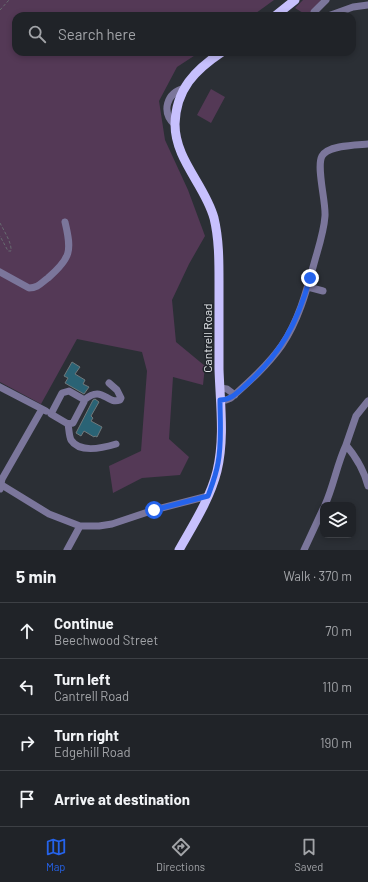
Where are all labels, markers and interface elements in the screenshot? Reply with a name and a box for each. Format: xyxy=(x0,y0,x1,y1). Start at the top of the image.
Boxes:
search box xyxy=(12,12,356,56)
icon: search xyxy=(26,23,48,45)
text: Search here xyxy=(58,25,136,43)
route end xyxy=(301,269,319,287)
street label: Cantrell Road xyxy=(200,303,214,373)
route start xyxy=(145,501,163,519)
map controls xyxy=(320,502,356,538)
button: layers xyxy=(320,502,356,538)
text: 5 min xyxy=(16,566,56,586)
text: Walk · 370 m xyxy=(284,568,352,584)
text: Continue xyxy=(54,614,114,632)
icon: ahead xyxy=(16,620,38,642)
text: 70 m xyxy=(325,623,352,639)
text: Beechwood Street xyxy=(54,632,158,648)
text: Turn left xyxy=(54,670,110,688)
icon: left xyxy=(16,676,38,698)
text: 110 m xyxy=(322,679,352,695)
text: Cantrell Road xyxy=(54,688,129,704)
text: Turn right xyxy=(54,726,119,744)
icon: right xyxy=(16,732,38,754)
text: 190 m xyxy=(320,735,352,751)
text: Edgehill Road xyxy=(54,744,131,760)
icon: arrive xyxy=(16,788,38,810)
text: Arrive at destination xyxy=(54,790,190,808)
tab: Map xyxy=(45,836,67,873)
tab: Directions xyxy=(156,836,205,873)
tab: Saved xyxy=(294,836,323,873)

